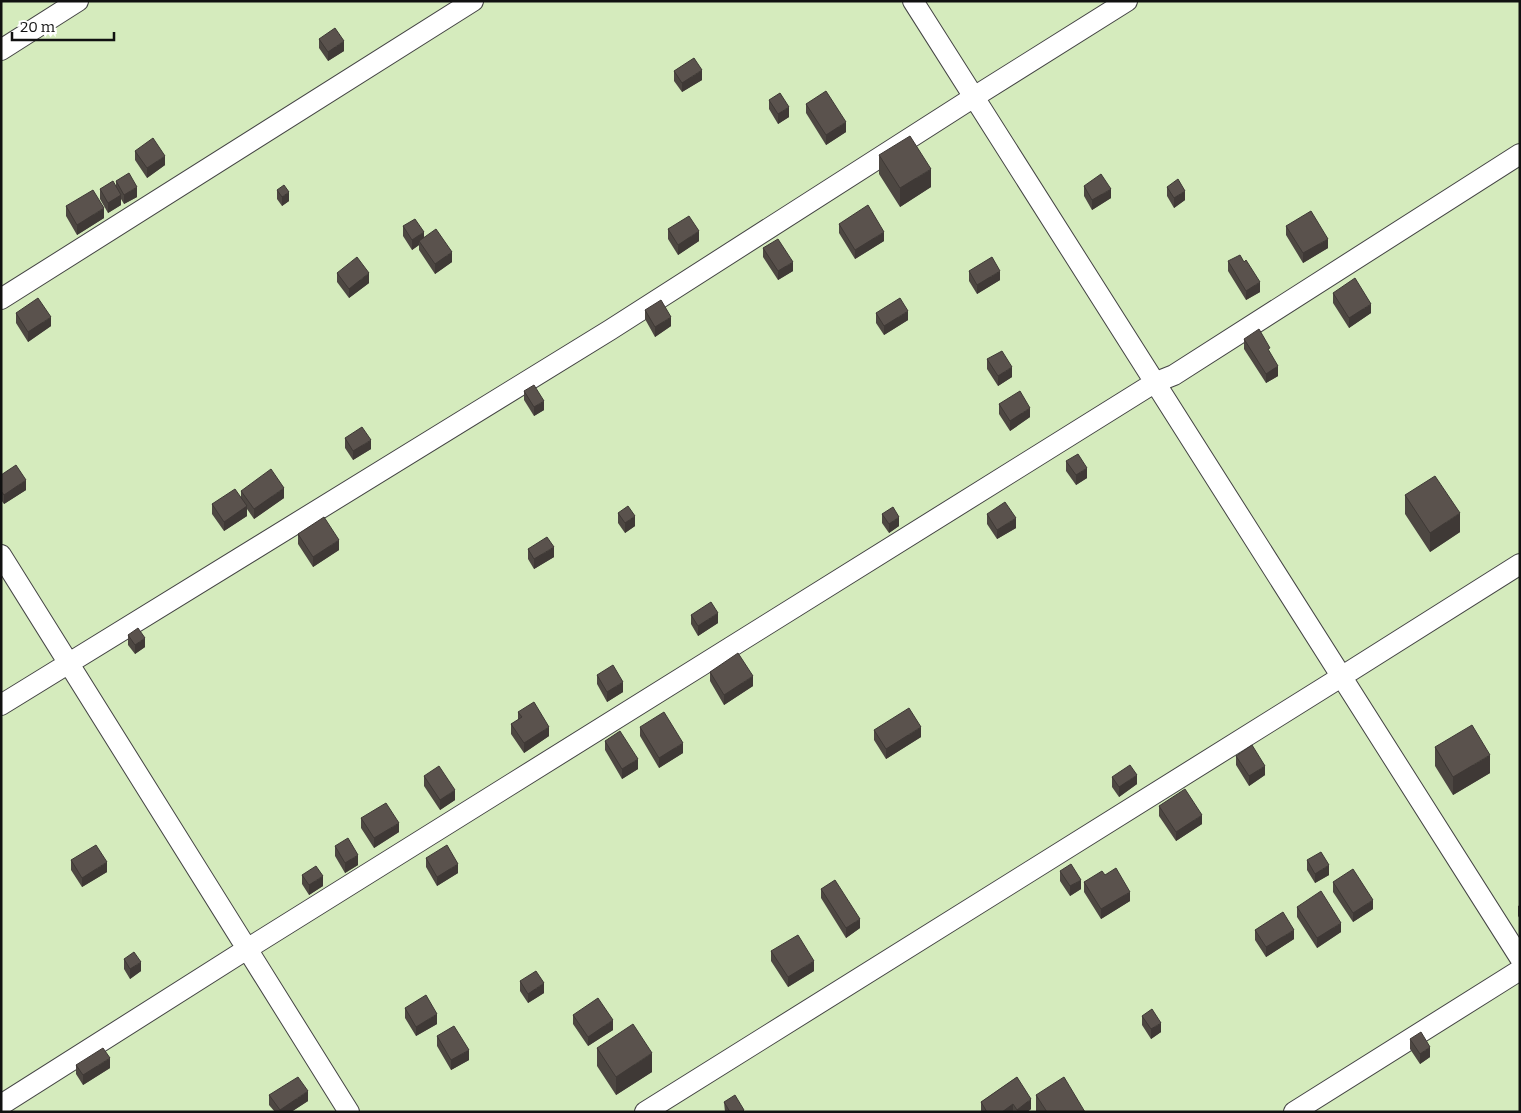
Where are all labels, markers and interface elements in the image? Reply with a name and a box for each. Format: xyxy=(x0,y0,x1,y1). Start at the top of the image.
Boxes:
scale bar xyxy=(12,10,115,42)
text: 20 m xyxy=(20,18,56,36)

